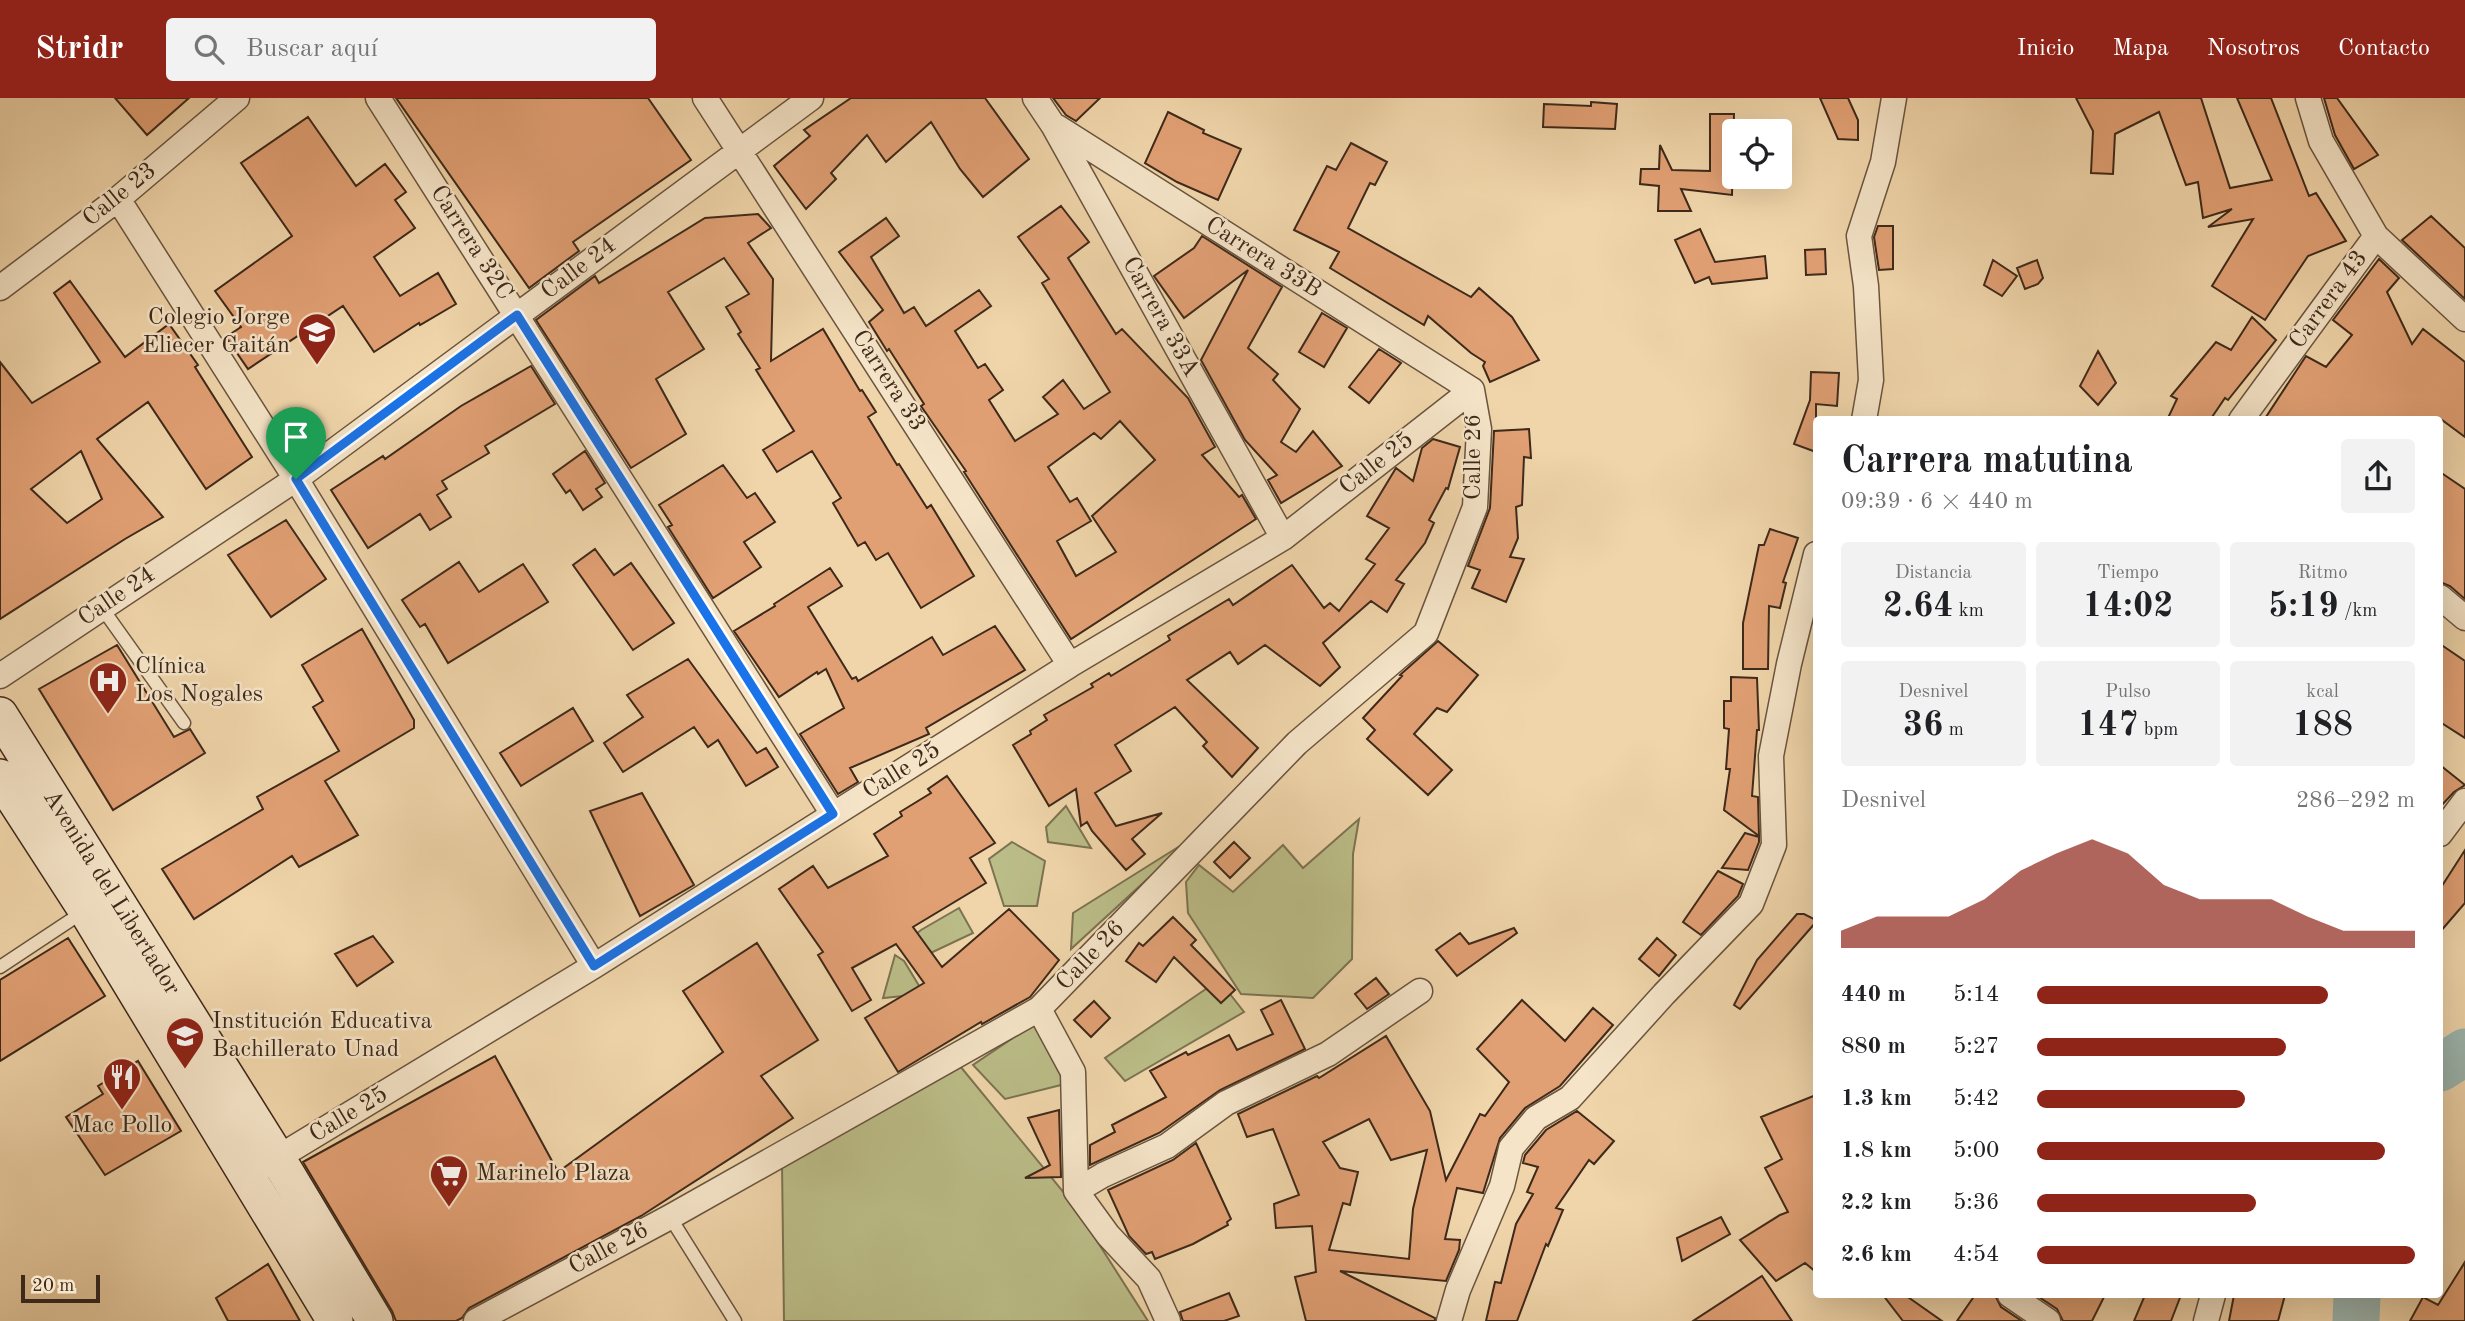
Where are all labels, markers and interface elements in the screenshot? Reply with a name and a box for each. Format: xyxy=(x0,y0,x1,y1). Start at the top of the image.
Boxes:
search box xyxy=(166,18,656,81)
icon: search xyxy=(190,30,228,68)
text: Stridr xyxy=(35,33,124,66)
text: Buscar aquí xyxy=(246,36,378,62)
text: Inicio xyxy=(2017,37,2075,61)
text: Mapa xyxy=(2113,37,2169,61)
text: Nosotros xyxy=(2207,37,2300,61)
text: Contacto xyxy=(2338,37,2430,61)
map controls xyxy=(1722,119,1792,189)
button: locate xyxy=(1722,119,1792,189)
street label: Calle 23 xyxy=(79,158,161,232)
street label: Carrera 32C xyxy=(425,182,517,304)
street label: Carrera 33B xyxy=(1201,213,1325,303)
street label: Calle 24 xyxy=(537,233,621,305)
street label: Carrera 43 xyxy=(2286,246,2372,354)
street label: Carrera 33A xyxy=(1117,253,1203,381)
place label: Colegio Jorge Eliecer Gaitán xyxy=(143,306,290,358)
school or university icon: Colegio Jorge Eliecer Gaitán xyxy=(296,311,338,366)
street label: Carrera 33 xyxy=(847,326,929,436)
pin xyxy=(266,407,326,479)
street label: Calle 26 xyxy=(1462,414,1486,500)
icon: arrive xyxy=(277,418,315,456)
street label: Calle 25 xyxy=(1336,428,1418,500)
button: share xyxy=(2341,439,2415,513)
text: Carrera matutina xyxy=(1841,443,2133,481)
text: 09:39 · 6 × 440 m xyxy=(1841,490,2033,513)
street label: Calle 24 xyxy=(74,563,160,631)
text: Distancia xyxy=(1895,564,1972,583)
text: Tiempo xyxy=(2097,564,2159,583)
text: Ritmo xyxy=(2298,564,2348,583)
text: 2.64 xyxy=(1883,589,1954,624)
text: 14:02 xyxy=(2082,589,2174,624)
text: 5:19 xyxy=(2268,589,2339,624)
text: km xyxy=(1954,602,1984,621)
text: /km xyxy=(2339,602,2377,621)
place label: Clínica Los Nogales xyxy=(135,655,263,707)
hospital icon: Clínica Los Nogales xyxy=(87,660,129,715)
text: Desnivel xyxy=(1898,683,1968,702)
text: Pulso xyxy=(2105,683,2151,702)
text: kcal xyxy=(2306,683,2339,702)
text: 36 xyxy=(1903,708,1943,743)
text: 147 xyxy=(2078,708,2138,743)
text: 188 xyxy=(2292,708,2353,743)
text: m xyxy=(1943,721,1964,740)
text: bpm xyxy=(2138,721,2178,740)
street label: Calle 25 xyxy=(859,738,945,804)
street label: Avenida del Libertador xyxy=(38,786,184,1000)
text: Desnivel xyxy=(1841,789,1926,812)
text: 286–292 m xyxy=(2296,789,2415,812)
street label: Calle 26 xyxy=(1052,917,1130,995)
text: 440 m xyxy=(1841,983,1906,1006)
text: 5:14 xyxy=(1953,983,1999,1006)
place label: Institución Educativa Bachillerato Unad xyxy=(212,1010,433,1062)
school or university icon: Institución Educativa Bachillerato Unad xyxy=(164,1015,206,1070)
text: 880 m xyxy=(1841,1035,1906,1058)
text: 5:27 xyxy=(1953,1035,1999,1058)
restaurant icon: Mac Pollo xyxy=(101,1056,143,1111)
street label: Calle 25 xyxy=(306,1082,392,1148)
text: 1.3 km xyxy=(1841,1087,1912,1110)
text: 5:42 xyxy=(1953,1087,1999,1110)
place label: Mac Pollo xyxy=(72,1114,173,1138)
text: 1.8 km xyxy=(1841,1139,1912,1162)
text: 5:00 xyxy=(1953,1139,1999,1162)
supermarket icon: Marinelo Plaza xyxy=(428,1153,470,1208)
place label: Marinelo Plaza xyxy=(476,1162,631,1186)
text: 2.2 km xyxy=(1841,1191,1912,1214)
text: 5:36 xyxy=(1953,1191,1999,1214)
street label: Calle 26 xyxy=(565,1218,653,1280)
text: 2.6 km xyxy=(1841,1243,1912,1266)
text: 4:54 xyxy=(1953,1243,1999,1266)
scale bar xyxy=(21,1272,100,1304)
text: 20 m xyxy=(32,1277,74,1296)

